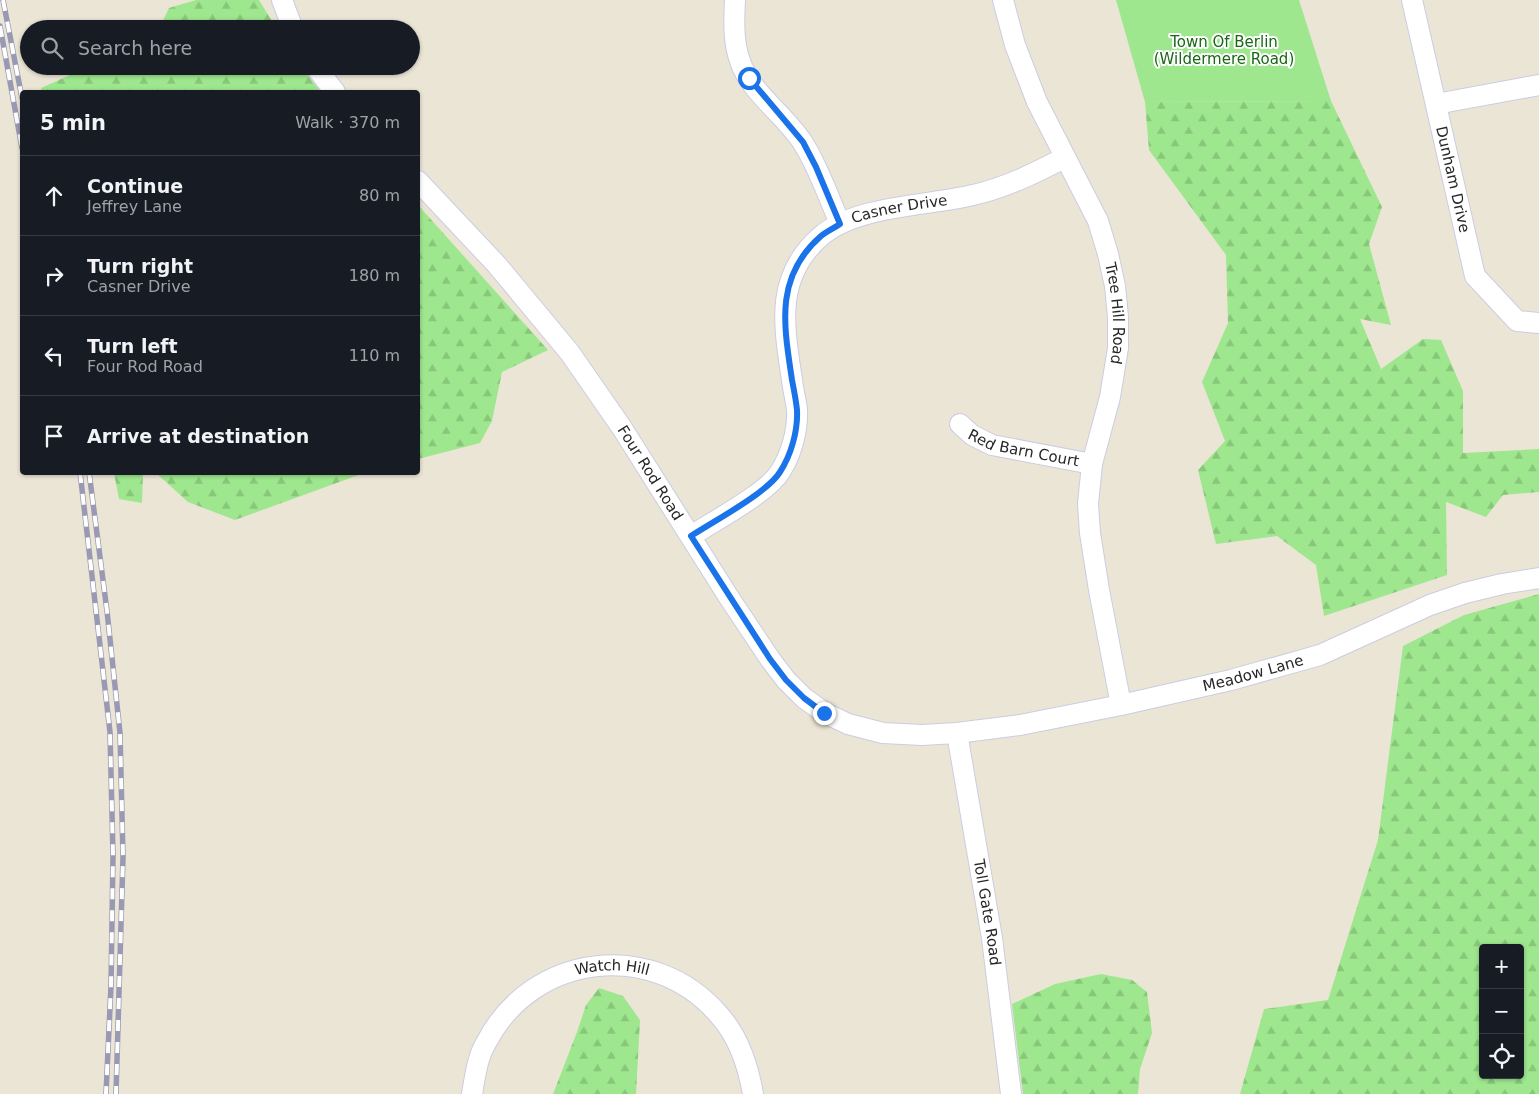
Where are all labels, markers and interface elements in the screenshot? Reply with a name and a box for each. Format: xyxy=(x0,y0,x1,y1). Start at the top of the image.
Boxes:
search box xyxy=(20,20,420,75)
park label: Town Of Berlin (Wildermere Road) xyxy=(1154,33,1294,68)
icon: search xyxy=(38,34,66,62)
text: Search here xyxy=(78,37,192,59)
route start xyxy=(738,67,761,90)
text: 5 min xyxy=(40,111,106,135)
text: Walk · 370 m xyxy=(295,113,400,132)
street label: Dunham Drive xyxy=(1432,124,1474,234)
text: Continue xyxy=(87,175,183,197)
icon: ahead xyxy=(40,182,68,210)
text: 80 m xyxy=(359,186,400,205)
street label: Casner Drive xyxy=(849,191,949,227)
text: Jeffrey Lane xyxy=(87,197,182,216)
text: Turn right xyxy=(87,255,193,277)
street label: Tree Hill Road xyxy=(1101,260,1127,366)
icon: right xyxy=(40,262,68,290)
text: 180 m xyxy=(349,266,400,285)
text: Casner Drive xyxy=(87,277,191,296)
text: Turn left xyxy=(87,335,178,357)
icon: left xyxy=(40,342,68,370)
text: 110 m xyxy=(349,346,400,365)
text: Four Rod Road xyxy=(87,357,203,376)
icon: arrive xyxy=(40,422,68,450)
street label: Four Rod Road xyxy=(614,422,687,524)
text: Arrive at destination xyxy=(87,425,309,447)
street label: Red Barn Court xyxy=(965,425,1081,470)
street label: Meadow Lane xyxy=(1201,651,1305,695)
route end xyxy=(813,702,836,725)
street label: Toll Gate Road xyxy=(970,857,1004,967)
map controls xyxy=(1479,944,1524,1079)
button: + xyxy=(1479,944,1524,989)
street label: Watch Hill xyxy=(573,956,652,979)
button: − xyxy=(1479,989,1524,1034)
button: locate xyxy=(1479,1034,1524,1079)

